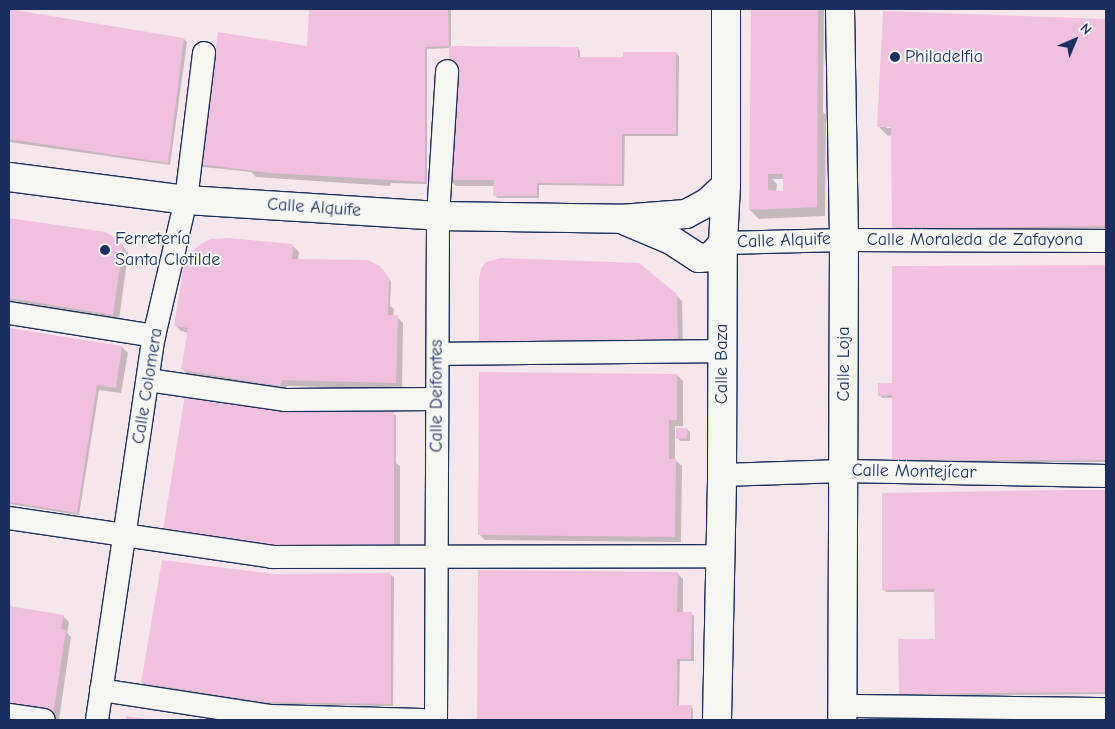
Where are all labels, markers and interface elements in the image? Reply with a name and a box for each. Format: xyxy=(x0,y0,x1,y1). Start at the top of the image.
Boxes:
north arrow xyxy=(1050,15,1100,65)
text: N xyxy=(1077,20,1095,38)
place label: Philadelfia xyxy=(905,46,983,68)
marker: Philadelfia xyxy=(889,51,901,63)
street label: Calle Alquife xyxy=(266,194,362,222)
place label: Ferretería Santa Clotilde xyxy=(115,229,220,272)
street label: Calle Alquife xyxy=(737,229,831,253)
street label: Calle Moraleda de Zafayona xyxy=(867,229,1083,251)
marker: Ferretería Santa Clotilde xyxy=(99,244,111,256)
street label: Calle Baza xyxy=(711,324,733,404)
street label: Calle Colomera xyxy=(128,326,168,446)
street label: Calle Loja xyxy=(833,327,855,401)
street label: Calle Deifontes xyxy=(426,340,448,452)
street label: Calle Montejícar xyxy=(851,460,977,484)

